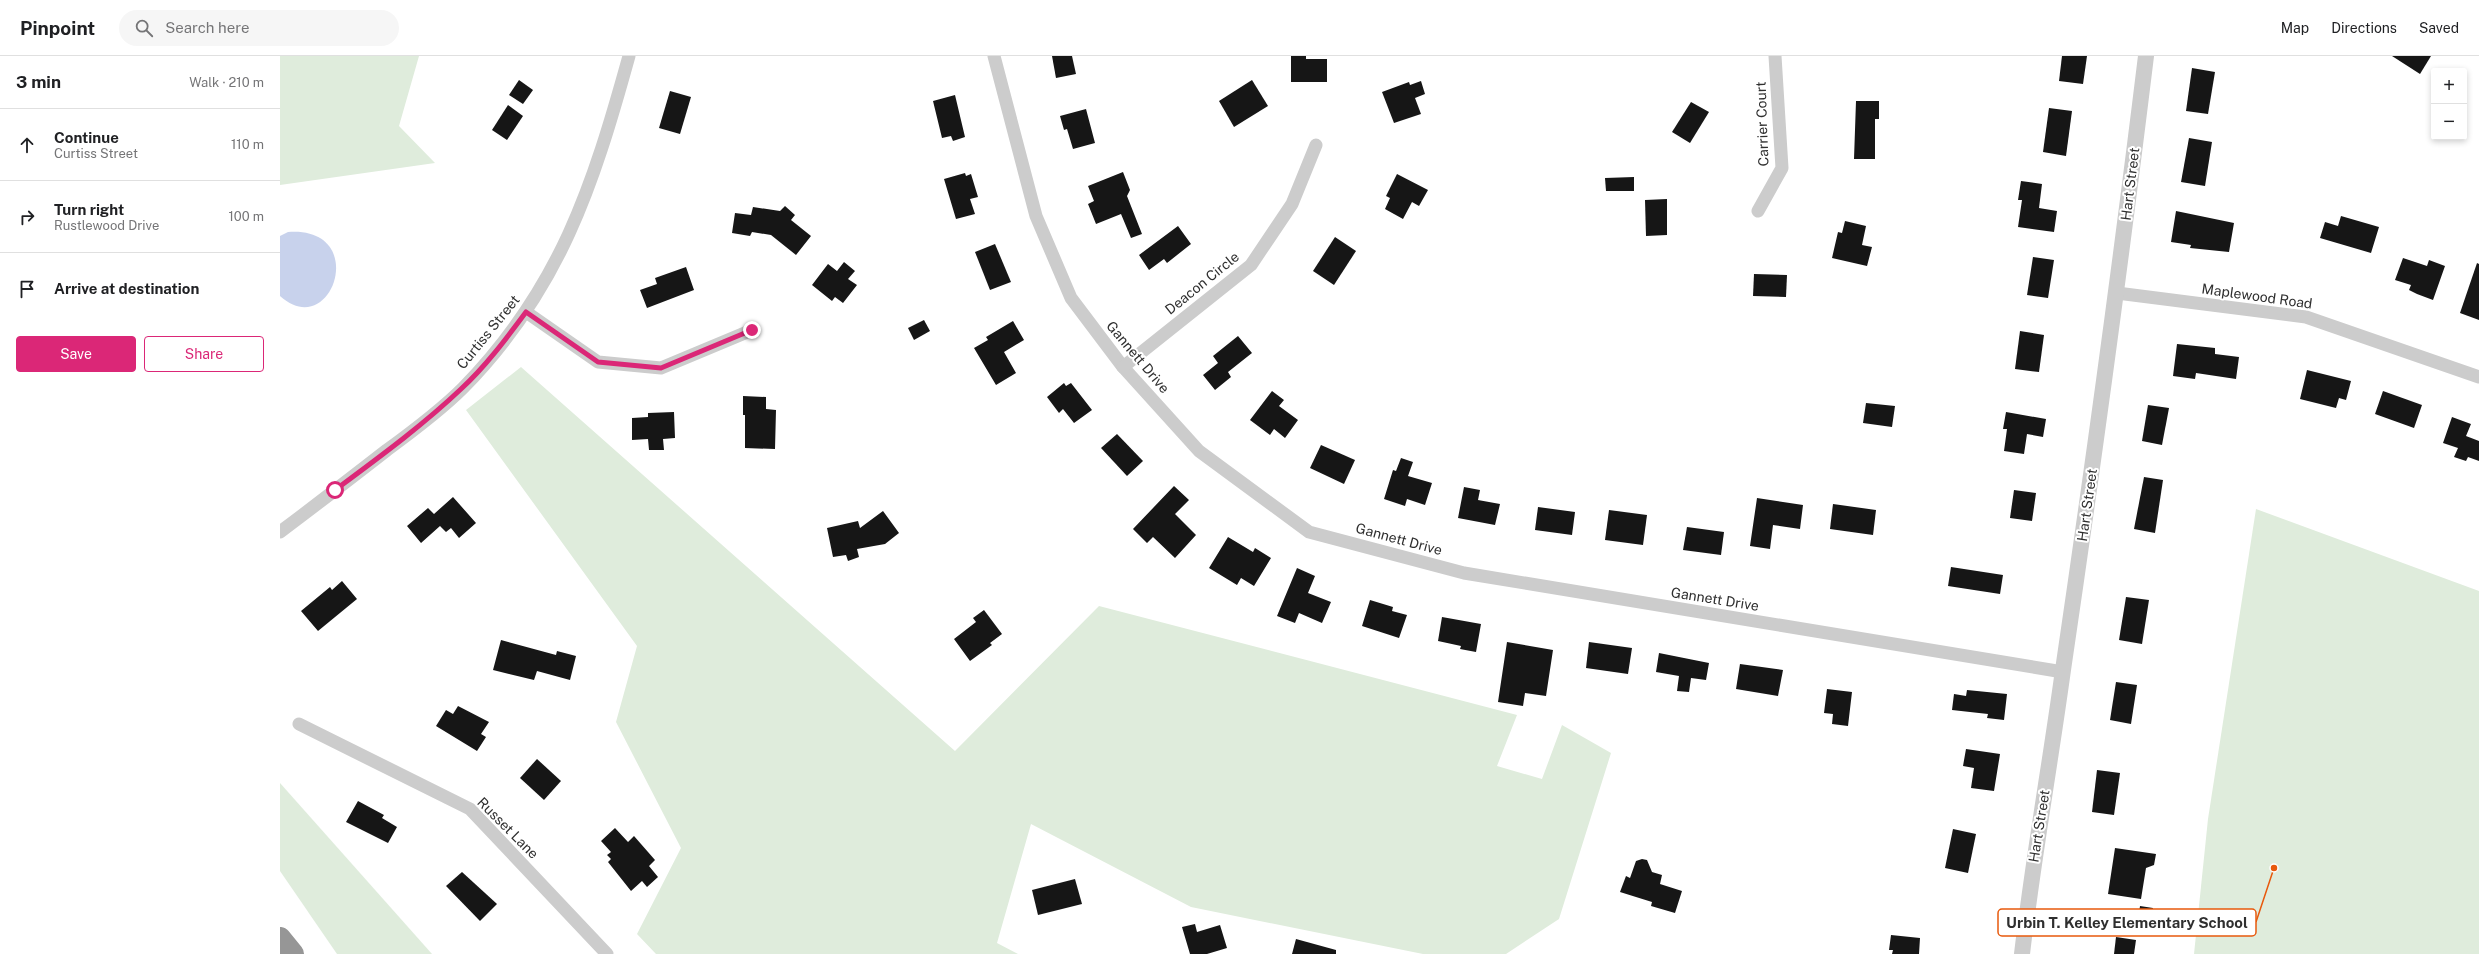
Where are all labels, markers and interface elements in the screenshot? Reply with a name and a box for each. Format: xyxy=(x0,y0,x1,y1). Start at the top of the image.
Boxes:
search box xyxy=(119,10,399,46)
text: Pinpoint xyxy=(20,17,95,39)
icon: search xyxy=(133,17,155,39)
text: Search here xyxy=(165,19,249,36)
text: Map xyxy=(2281,20,2309,36)
text: Directions xyxy=(2331,20,2397,36)
text: Saved xyxy=(2419,20,2459,36)
map controls xyxy=(2431,68,2467,140)
button: + xyxy=(2431,68,2467,104)
text: 3 min xyxy=(16,72,61,92)
text: Walk · 210 m xyxy=(189,75,264,90)
street label: Carrier Court xyxy=(1753,81,1771,167)
button: − xyxy=(2431,104,2467,140)
text: Continue xyxy=(54,129,119,146)
icon: ahead xyxy=(16,134,38,156)
text: 110 m xyxy=(231,137,264,152)
text: Curtiss Street xyxy=(54,146,138,161)
street label: Hart Street xyxy=(2118,147,2142,221)
text: Turn right xyxy=(54,201,124,218)
icon: right xyxy=(16,206,38,228)
text: 100 m xyxy=(228,209,264,224)
text: Rustlewood Drive xyxy=(54,218,159,233)
street label: Deacon Circle xyxy=(1162,248,1242,318)
icon: arrive xyxy=(16,278,38,300)
text: Arrive at destination xyxy=(54,280,199,297)
street label: Maplewood Road xyxy=(2201,280,2313,312)
street label: Curtiss Street xyxy=(453,292,523,372)
street label: Gannett Drive xyxy=(1103,318,1173,396)
route end xyxy=(743,321,761,339)
button: Save xyxy=(16,336,136,372)
button: Share xyxy=(144,336,264,372)
street label: Hart Street xyxy=(2074,468,2100,542)
route start xyxy=(326,481,344,499)
street label: Gannett Drive xyxy=(1354,520,1444,558)
street label: Gannett Drive xyxy=(1670,584,1760,614)
street label: Hart Street xyxy=(2025,788,2053,864)
street label: Russet Lane xyxy=(474,794,542,862)
callout: Urbin T. Kelley Elementary School xyxy=(1998,909,2256,936)
text: Urbin T. Kelley Elementary School xyxy=(2006,914,2248,931)

